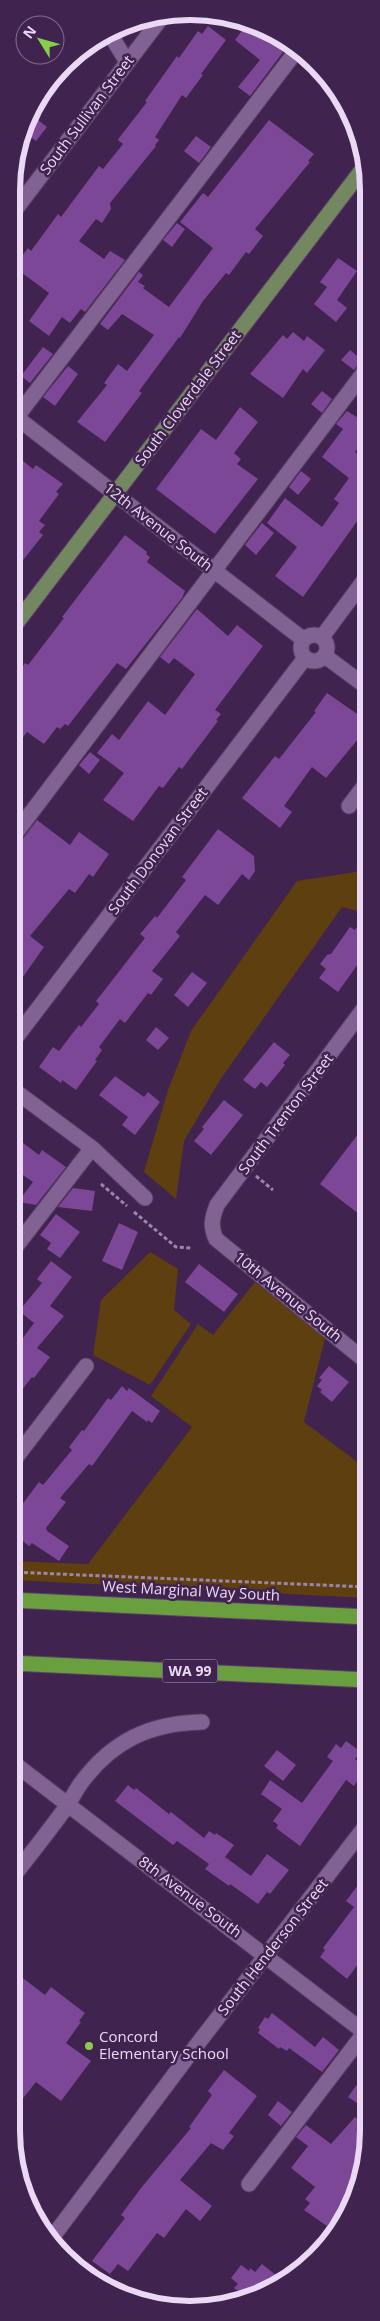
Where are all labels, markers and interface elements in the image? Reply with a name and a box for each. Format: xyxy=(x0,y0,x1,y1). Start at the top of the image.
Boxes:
north arrow xyxy=(15,15,65,65)
text: N xyxy=(18,22,40,42)
street label: South Sullivan Street xyxy=(35,51,138,178)
street label: South Cloverdale Street xyxy=(130,326,245,469)
street label: 12th Avenue South xyxy=(100,477,217,575)
street label: South Donovan Street xyxy=(103,783,211,918)
street label: South Trenton Street xyxy=(233,1049,337,1178)
street label: 10th Avenue South xyxy=(231,1247,346,1346)
street label: West Marginal Way South xyxy=(101,1575,281,1605)
road number: WA 99 xyxy=(162,1660,218,1682)
street label: 8th Avenue South xyxy=(135,1851,246,1942)
street label: South Henderson Street xyxy=(212,1874,332,2019)
place label: Concord Elementary School xyxy=(99,2026,229,2063)
marker: Concord Elementary School xyxy=(83,2040,95,2052)

